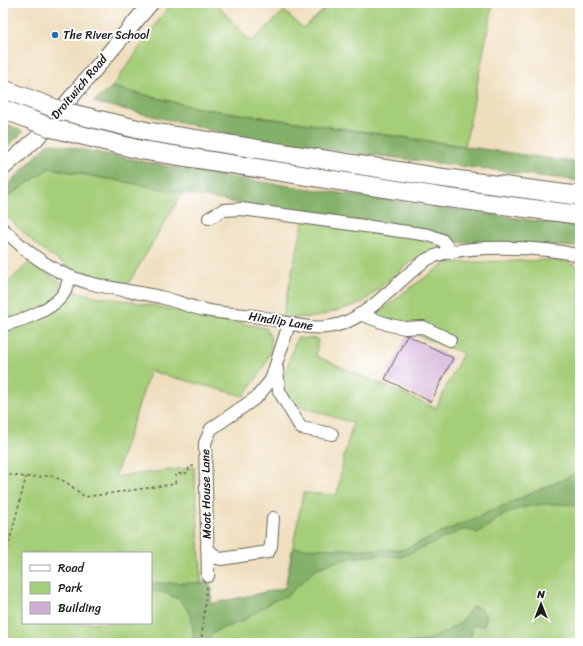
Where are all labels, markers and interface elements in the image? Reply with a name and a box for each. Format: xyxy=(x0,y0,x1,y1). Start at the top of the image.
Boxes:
place label: The River School xyxy=(63,24,150,46)
marker: The River School xyxy=(50,30,60,40)
street label: Droitwich Road xyxy=(45,49,113,125)
street label: Hindlip Lane xyxy=(247,305,315,337)
street label: Moat House Lane xyxy=(194,449,218,539)
legend xyxy=(22,552,152,624)
text: Road xyxy=(58,557,85,579)
text: Park xyxy=(58,577,83,599)
north arrow xyxy=(521,584,561,624)
text: N xyxy=(536,585,545,604)
text: Building xyxy=(58,597,101,619)

